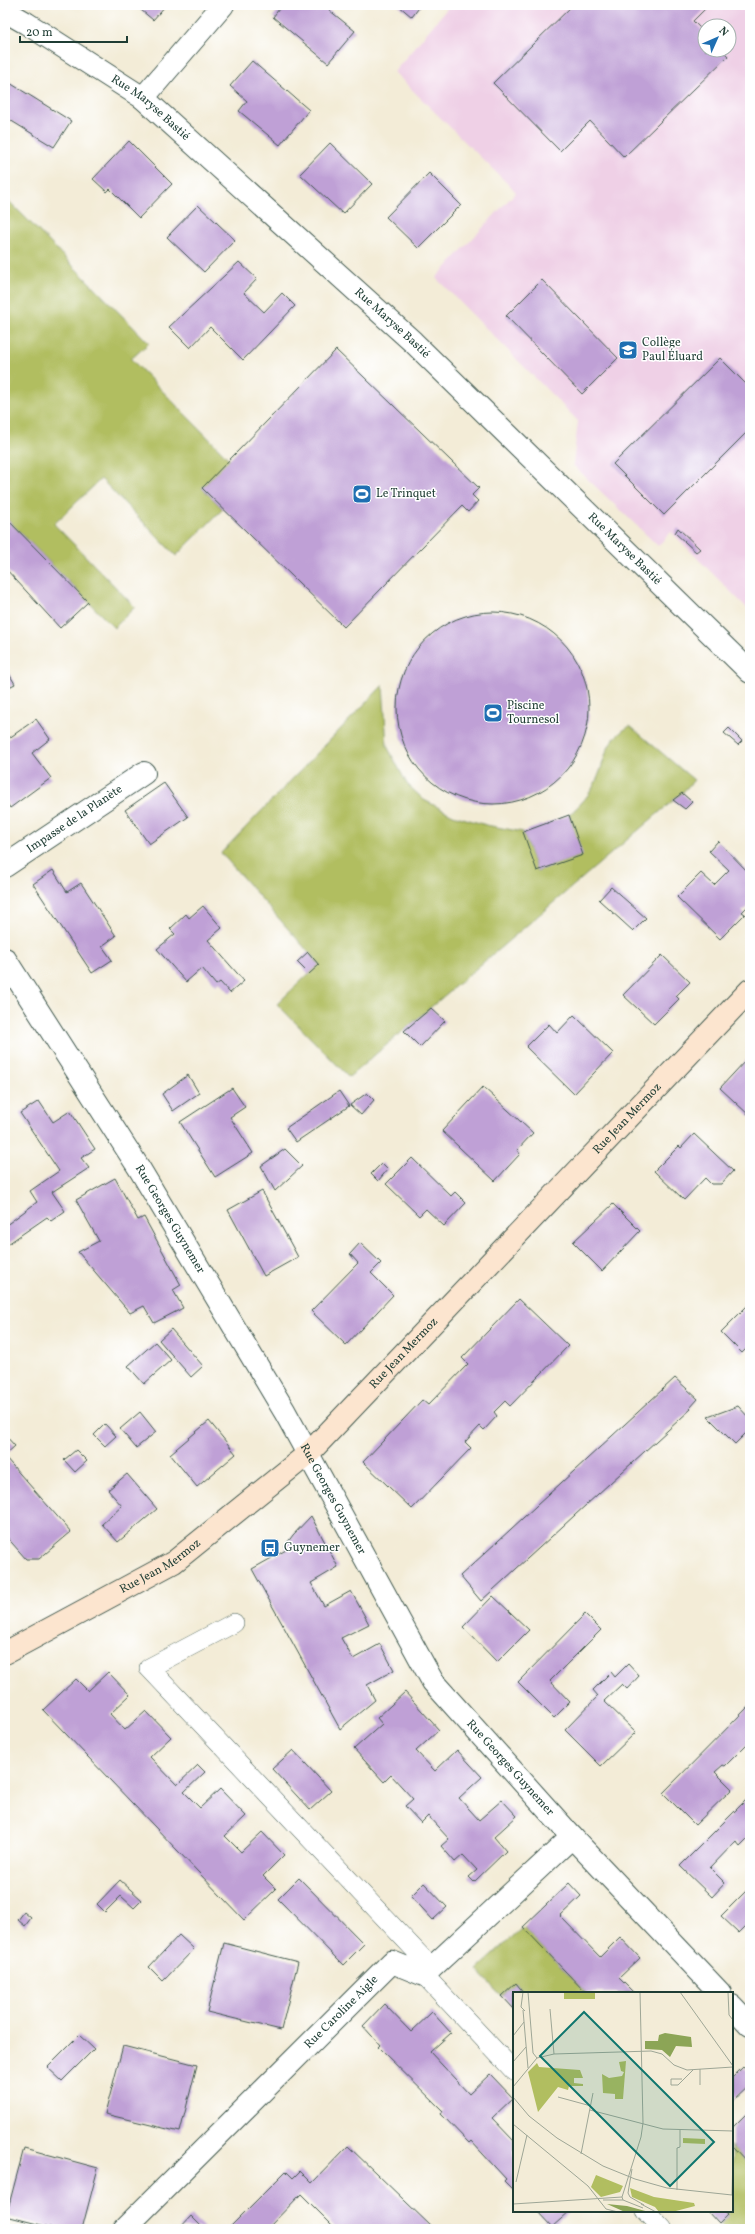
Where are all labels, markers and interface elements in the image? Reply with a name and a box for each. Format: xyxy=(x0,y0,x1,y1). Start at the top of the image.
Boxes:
scale bar xyxy=(20,18,127,44)
north arrow xyxy=(697,18,737,58)
text: N xyxy=(715,24,731,40)
text: 20 m xyxy=(26,25,53,41)
street label: Rue Maryse Bastié xyxy=(108,71,193,145)
street label: Rue Maryse Bastié xyxy=(351,285,433,362)
place label: Collège Paul Éluard xyxy=(642,335,703,365)
school or university icon: Collège Paul Éluard xyxy=(617,339,639,361)
sports icon: Le Trinquet xyxy=(351,483,373,505)
place label: Le Trinquet xyxy=(376,486,436,502)
street label: Rue Maryse Bastié xyxy=(584,509,665,589)
place label: Piscine Tournesol xyxy=(507,698,560,728)
sports icon: Piscine Tournesol xyxy=(482,702,504,724)
street label: Impasse de la Planète xyxy=(24,781,126,857)
street label: Rue Jean Mermoz xyxy=(589,1080,665,1158)
street label: Rue Georges Guynemer xyxy=(131,1162,208,1277)
street label: Rue Jean Mermoz xyxy=(366,1314,442,1393)
street label: Rue Georges Guynemer xyxy=(297,1440,369,1556)
street label: Rue Jean Mermoz xyxy=(117,1535,204,1598)
bus stop icon: Guynemer xyxy=(259,1537,281,1559)
place label: Guynemer xyxy=(284,1541,340,1555)
street label: Rue Georges Guynemer xyxy=(463,1716,558,1820)
street label: Rue Caroline Aigle xyxy=(301,1972,382,2053)
inset map xyxy=(513,1992,733,2212)

